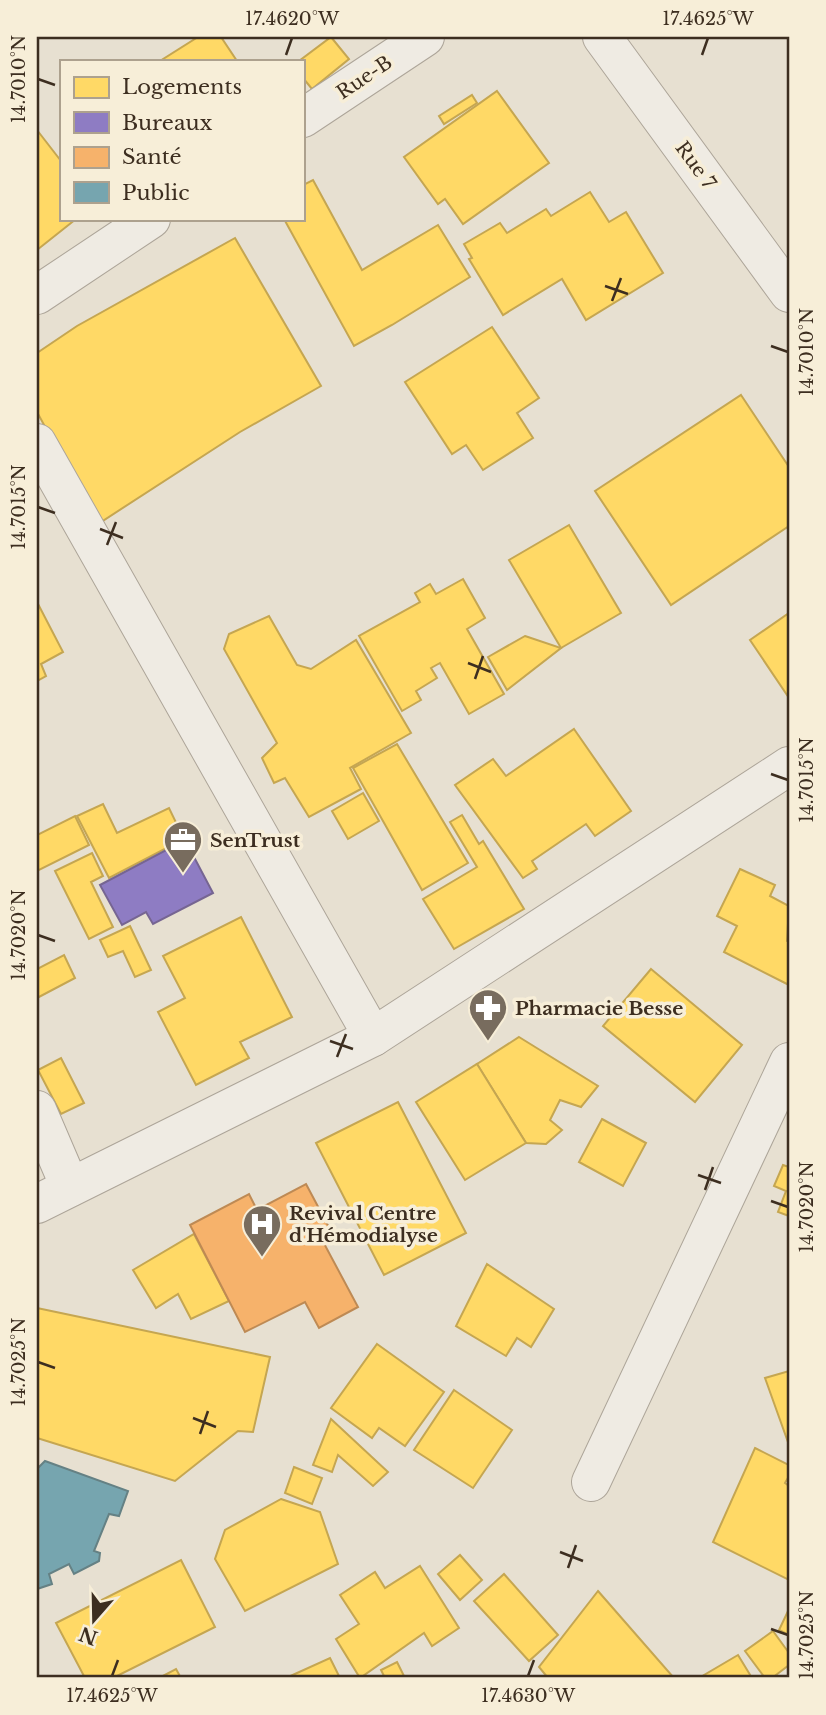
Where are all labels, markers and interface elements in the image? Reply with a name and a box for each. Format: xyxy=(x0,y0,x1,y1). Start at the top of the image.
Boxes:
text: 17.4620°W xyxy=(245,8,340,30)
text: 17.4625°W xyxy=(662,8,755,30)
text: 14.7010°N xyxy=(8,35,30,123)
street label: Rue-B xyxy=(332,51,396,104)
legend xyxy=(60,60,304,220)
text: Logements xyxy=(122,74,242,100)
text: Bureaux xyxy=(122,110,213,136)
street label: Rue 7 xyxy=(671,137,721,194)
text: Santé xyxy=(122,144,182,170)
text: Public xyxy=(122,180,189,206)
text: 14.7010°N xyxy=(796,308,818,396)
text: 14.7015°N xyxy=(8,464,30,550)
text: 14.7015°N xyxy=(796,737,818,823)
office icon: SenTrust xyxy=(162,819,204,874)
place label: SenTrust xyxy=(210,829,301,852)
text: 14.7020°N xyxy=(8,889,30,981)
pharmacy icon: Pharmacie Besse xyxy=(467,987,509,1042)
place label: Pharmacie Besse xyxy=(515,997,683,1020)
text: 14.7020°N xyxy=(796,1161,818,1253)
place label: Revival Centre d'Hémodialyse xyxy=(289,1202,438,1247)
hospital icon: Revival Centre d'Hémodialyse xyxy=(241,1203,283,1258)
text: 14.7025°N xyxy=(8,1318,30,1406)
north arrow xyxy=(60,1586,130,1656)
text: 14.7025°N xyxy=(796,1591,818,1679)
text: N xyxy=(76,1622,101,1649)
text: 17.4625°W xyxy=(66,1685,159,1707)
text: 17.4630°W xyxy=(481,1685,576,1707)

